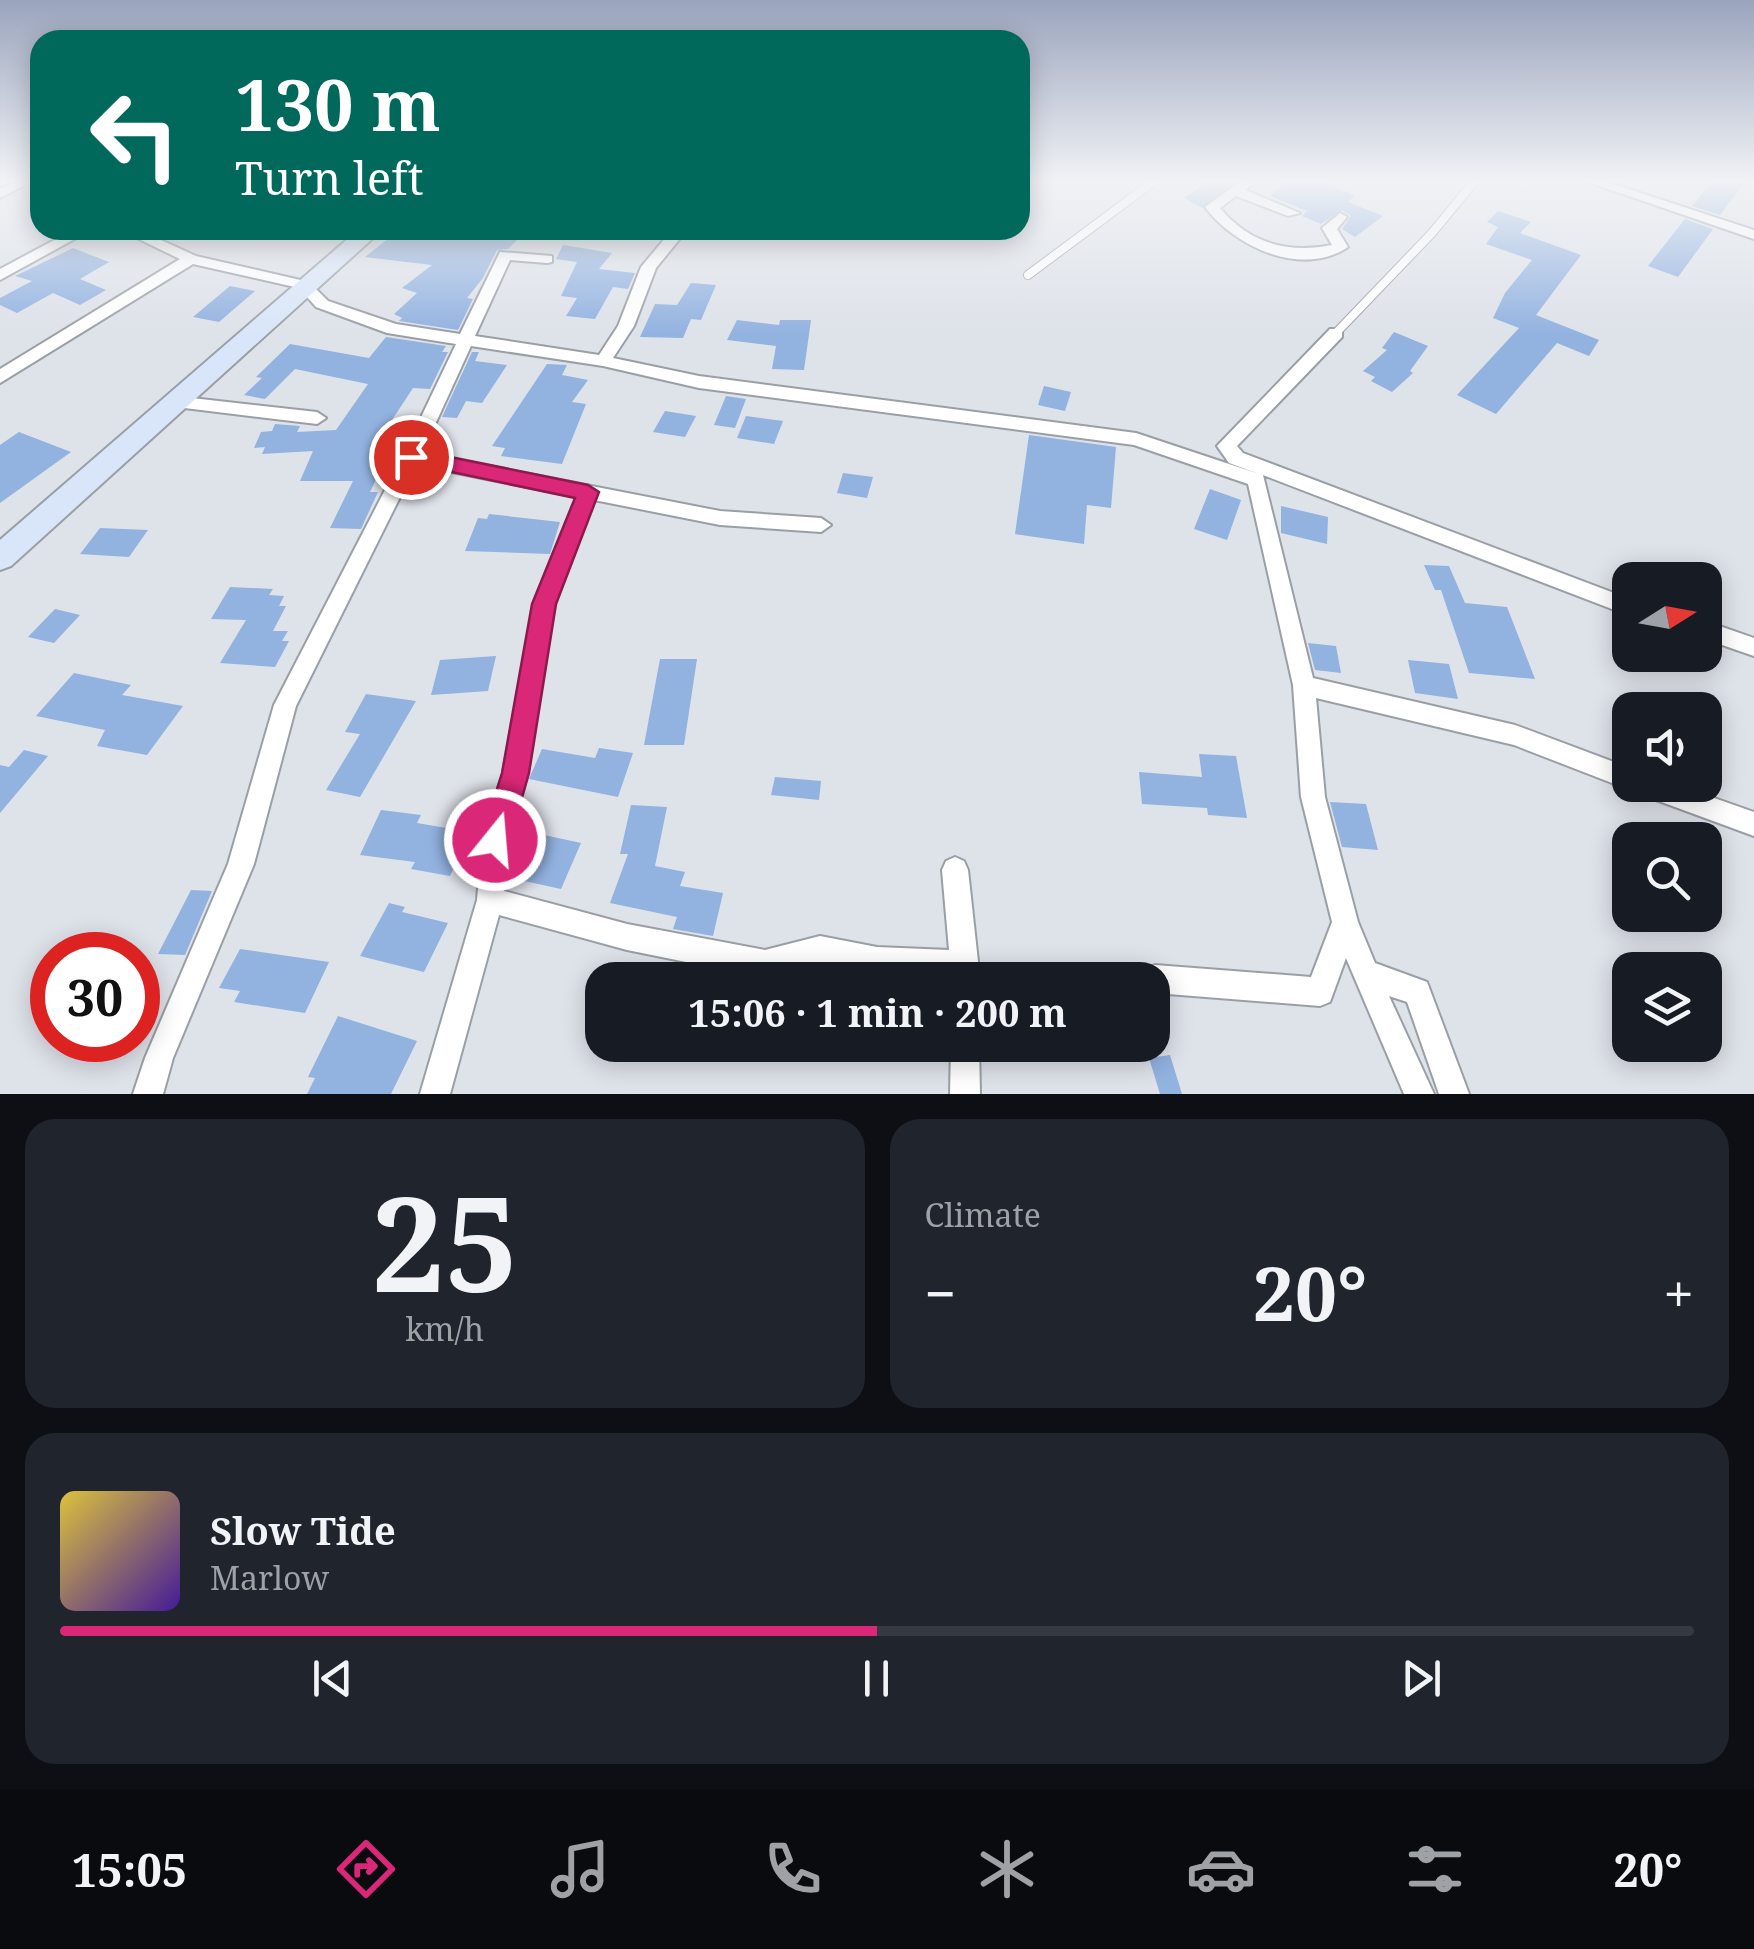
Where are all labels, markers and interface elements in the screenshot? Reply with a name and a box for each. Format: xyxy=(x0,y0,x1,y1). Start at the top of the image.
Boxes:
text: 130 m xyxy=(235,56,441,152)
icon: left xyxy=(70,70,200,200)
text: Turn left xyxy=(235,147,424,208)
pin xyxy=(369,415,454,500)
icon: arrive xyxy=(384,430,439,485)
north arrow xyxy=(1612,562,1722,672)
map controls xyxy=(1612,562,1722,1062)
button: sound xyxy=(1612,692,1722,802)
position arrow xyxy=(443,788,547,892)
button: search xyxy=(1612,822,1722,932)
speed limit sign: 30 xyxy=(30,932,160,1062)
button: layers xyxy=(1612,952,1722,1062)
text: 15:06 · 1 min · 200 m xyxy=(688,986,1067,1038)
text: 25 xyxy=(371,1153,518,1330)
text: Climate xyxy=(925,1193,1041,1236)
text: 20° xyxy=(1252,1241,1367,1343)
text: − xyxy=(925,1255,956,1330)
text: + xyxy=(1663,1255,1694,1330)
text: km/h xyxy=(406,1307,484,1350)
text: Slow Tide xyxy=(210,1504,396,1556)
text: Marlow xyxy=(210,1556,329,1599)
icon: previous xyxy=(305,1651,360,1706)
icon: pause xyxy=(849,1651,904,1706)
icon: next xyxy=(1394,1651,1449,1706)
icon: directions xyxy=(331,1834,401,1904)
icon: music xyxy=(545,1834,615,1904)
icon: phone xyxy=(758,1834,828,1904)
icon: climate xyxy=(972,1834,1042,1904)
icon: car xyxy=(1186,1834,1256,1904)
icon: filters xyxy=(1400,1834,1470,1904)
text: 15:05 xyxy=(72,1839,187,1900)
text: 20° xyxy=(1613,1839,1682,1900)

